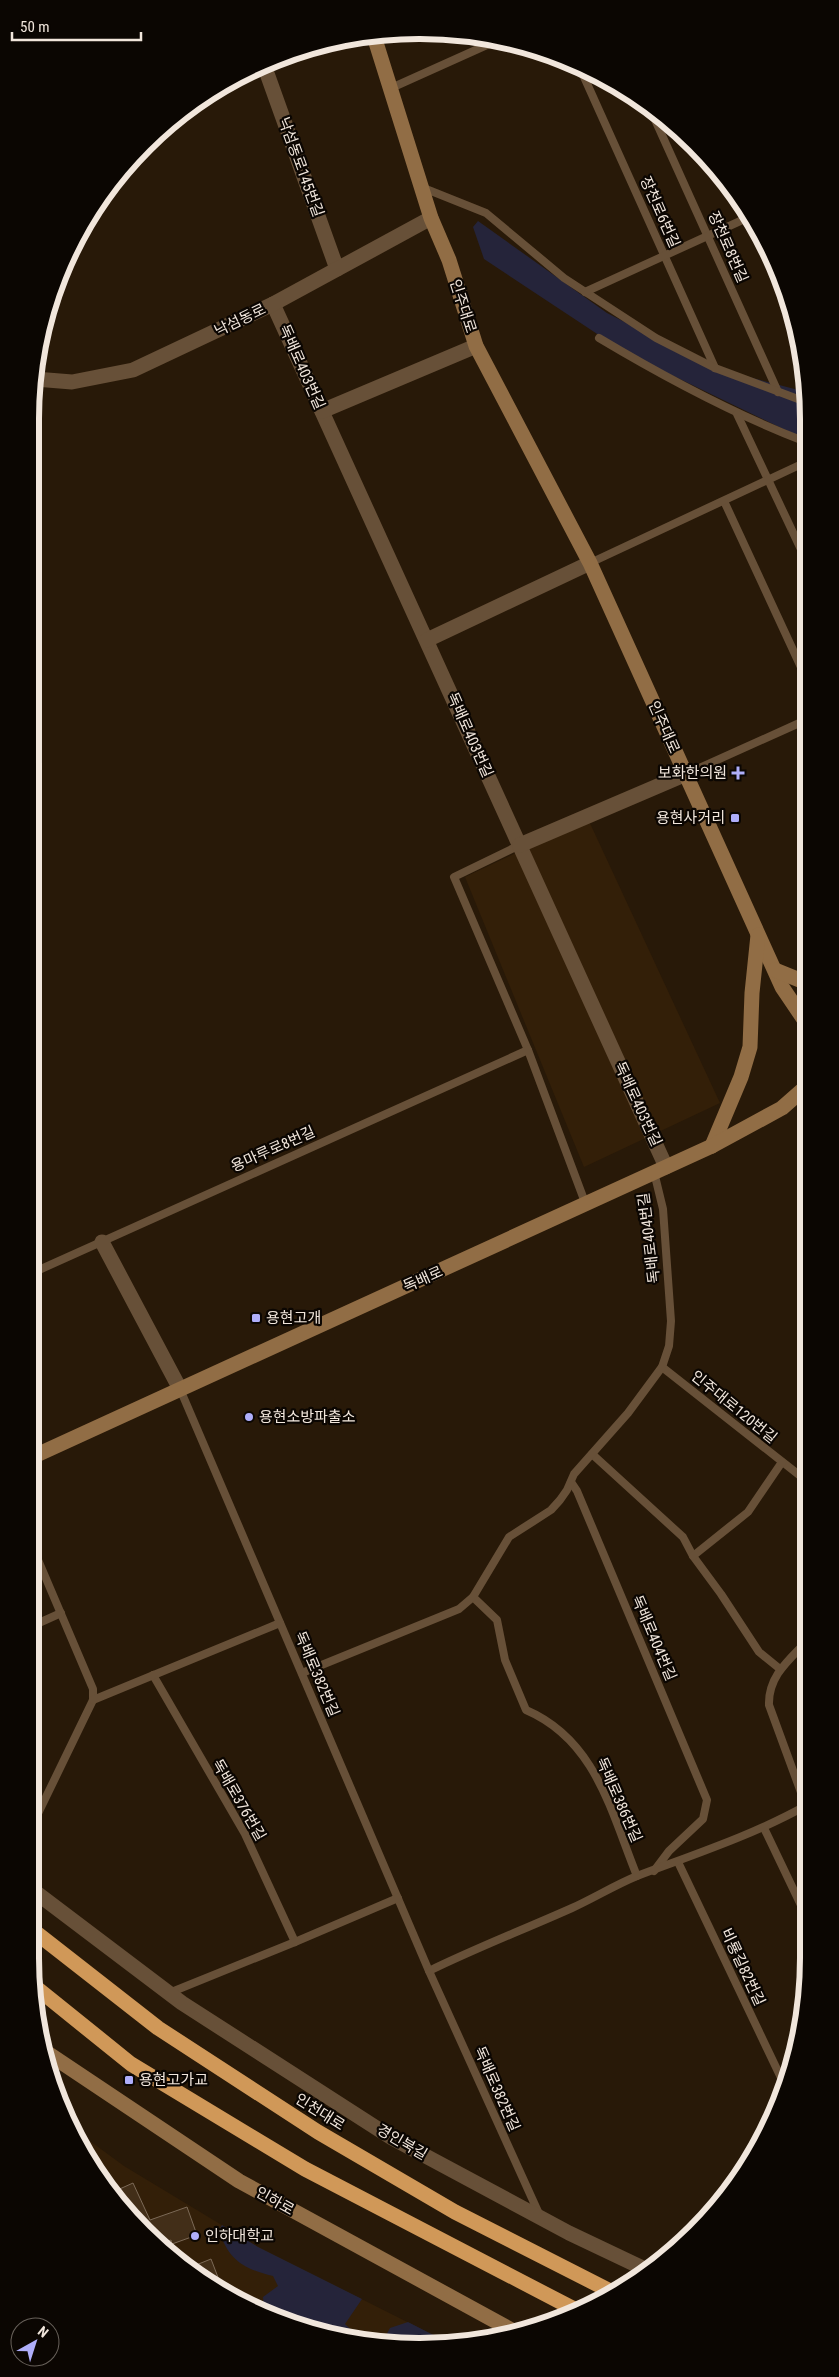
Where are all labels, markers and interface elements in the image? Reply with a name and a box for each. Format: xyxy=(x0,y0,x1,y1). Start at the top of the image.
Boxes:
scale bar xyxy=(12,10,141,42)
text: 50 m xyxy=(20,18,50,36)
street label: 낙섬동로145번길 xyxy=(275,115,327,219)
street label: 장천로6번길 xyxy=(636,173,684,251)
street label: 장천로8번길 xyxy=(704,208,752,286)
street label: 인주대로 xyxy=(446,277,480,335)
street label: 낙섬동로 xyxy=(211,300,269,340)
street label: 독배로403번길 xyxy=(275,322,329,412)
street label: 독배로403번길 xyxy=(443,690,497,780)
street label: 인주대로 xyxy=(645,698,683,756)
place label: 보화한의원 xyxy=(658,764,727,782)
marker: 보화한의원 xyxy=(731,766,745,780)
place label: 용현사거리 xyxy=(656,809,725,827)
marker: 용현사거리 xyxy=(729,812,741,824)
street label: 독배로403번길 xyxy=(611,1059,665,1149)
street label: 용마루로8번길 xyxy=(228,1122,318,1176)
street label: 독배로404번길 xyxy=(635,1192,663,1284)
street label: 독배로 xyxy=(400,1262,446,1296)
place label: 용현고개 xyxy=(266,1309,321,1327)
marker: 용현고개 xyxy=(250,1312,262,1324)
street label: 인주대로120번길 xyxy=(688,1367,780,1447)
place label: 용현소방파출소 xyxy=(259,1408,356,1426)
marker: 용현소방파출소 xyxy=(243,1411,255,1423)
street label: 독배로404번길 xyxy=(628,1592,680,1684)
street label: 독배로382번길 xyxy=(291,1628,343,1720)
street label: 독배로386번길 xyxy=(592,1755,646,1845)
street label: 독배로376번길 xyxy=(208,1756,270,1844)
street label: 비룡길82번길 xyxy=(717,1925,769,2009)
street label: 독배로382번길 xyxy=(470,2044,524,2134)
place label: 용현고가교 xyxy=(139,2071,208,2089)
marker: 용현고가교 xyxy=(123,2074,135,2086)
street label: 인천대로 xyxy=(292,2090,348,2134)
street label: 경인북길 xyxy=(374,2120,430,2164)
street label: 인하로 xyxy=(253,2183,297,2219)
place label: 인하대학교 xyxy=(205,2227,274,2245)
marker: 인하대학교 xyxy=(189,2230,201,2242)
north arrow xyxy=(10,2317,60,2367)
text: N xyxy=(35,2323,52,2341)

